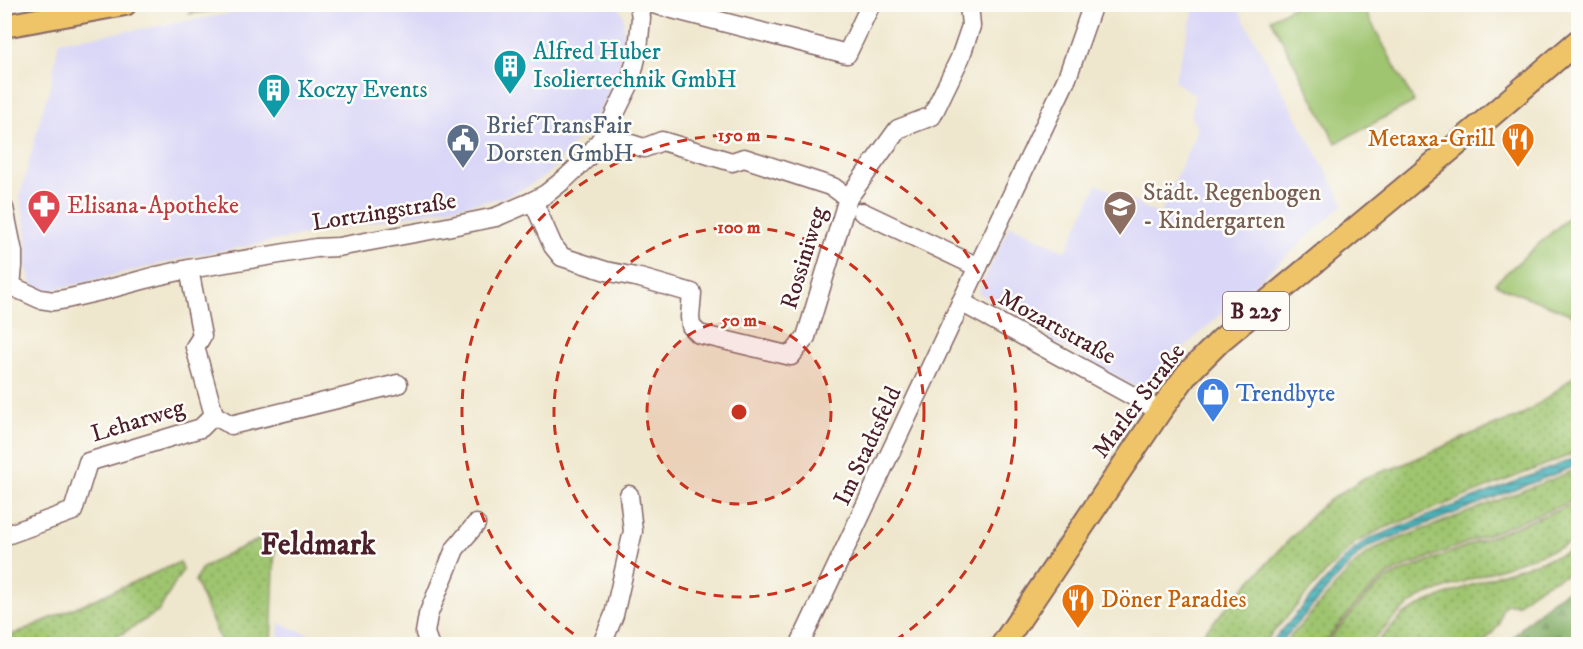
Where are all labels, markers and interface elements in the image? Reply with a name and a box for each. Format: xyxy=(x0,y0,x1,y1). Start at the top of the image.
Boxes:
place label: Alfred Huber Isoliertechnik GmbH xyxy=(533,37,737,95)
building icon: Alfred Huber Isoliertechnik GmbH xyxy=(492,48,528,95)
building icon: Koczy Events xyxy=(256,72,292,119)
place label: Koczy Events xyxy=(297,75,428,105)
place label: BriefTransFair Dorsten GmbH xyxy=(486,111,634,169)
restaurant icon: Metaxa-Grill xyxy=(1500,121,1536,168)
public building icon: BriefTransFair Dorsten GmbH xyxy=(445,122,481,169)
place label: Metaxa-Grill xyxy=(1368,124,1496,154)
text: 150 m xyxy=(718,125,761,147)
place label: Städt. Regenbogen - Kindergarten xyxy=(1143,178,1321,236)
street label: Lortzingstraße xyxy=(310,186,458,238)
pharmacy icon: Elisana-Apotheke xyxy=(26,188,62,235)
school or university icon: Städt. Regenbogen - Kindergarten xyxy=(1102,189,1138,236)
place label: Elisana-Apotheke xyxy=(67,191,239,221)
street label: Rossiniweg xyxy=(774,203,834,313)
text: 100 m xyxy=(717,217,761,239)
street label: Mozartstraße xyxy=(993,282,1121,372)
road number: B 225 xyxy=(1223,292,1289,330)
text: 50 m xyxy=(720,310,757,332)
street label: Marler Straße xyxy=(1086,338,1192,464)
shop icon: Trendbyte xyxy=(1195,376,1231,423)
place label: Trendbyte xyxy=(1236,379,1335,409)
street label: Im Stadtsfeld xyxy=(827,382,909,510)
street label: Leharweg xyxy=(88,393,189,449)
centre of rings xyxy=(729,402,749,422)
district label: Feldmark xyxy=(260,527,377,564)
restaurant icon: Döner Paradies xyxy=(1060,582,1096,629)
place label: Döner Paradies xyxy=(1101,585,1246,615)

